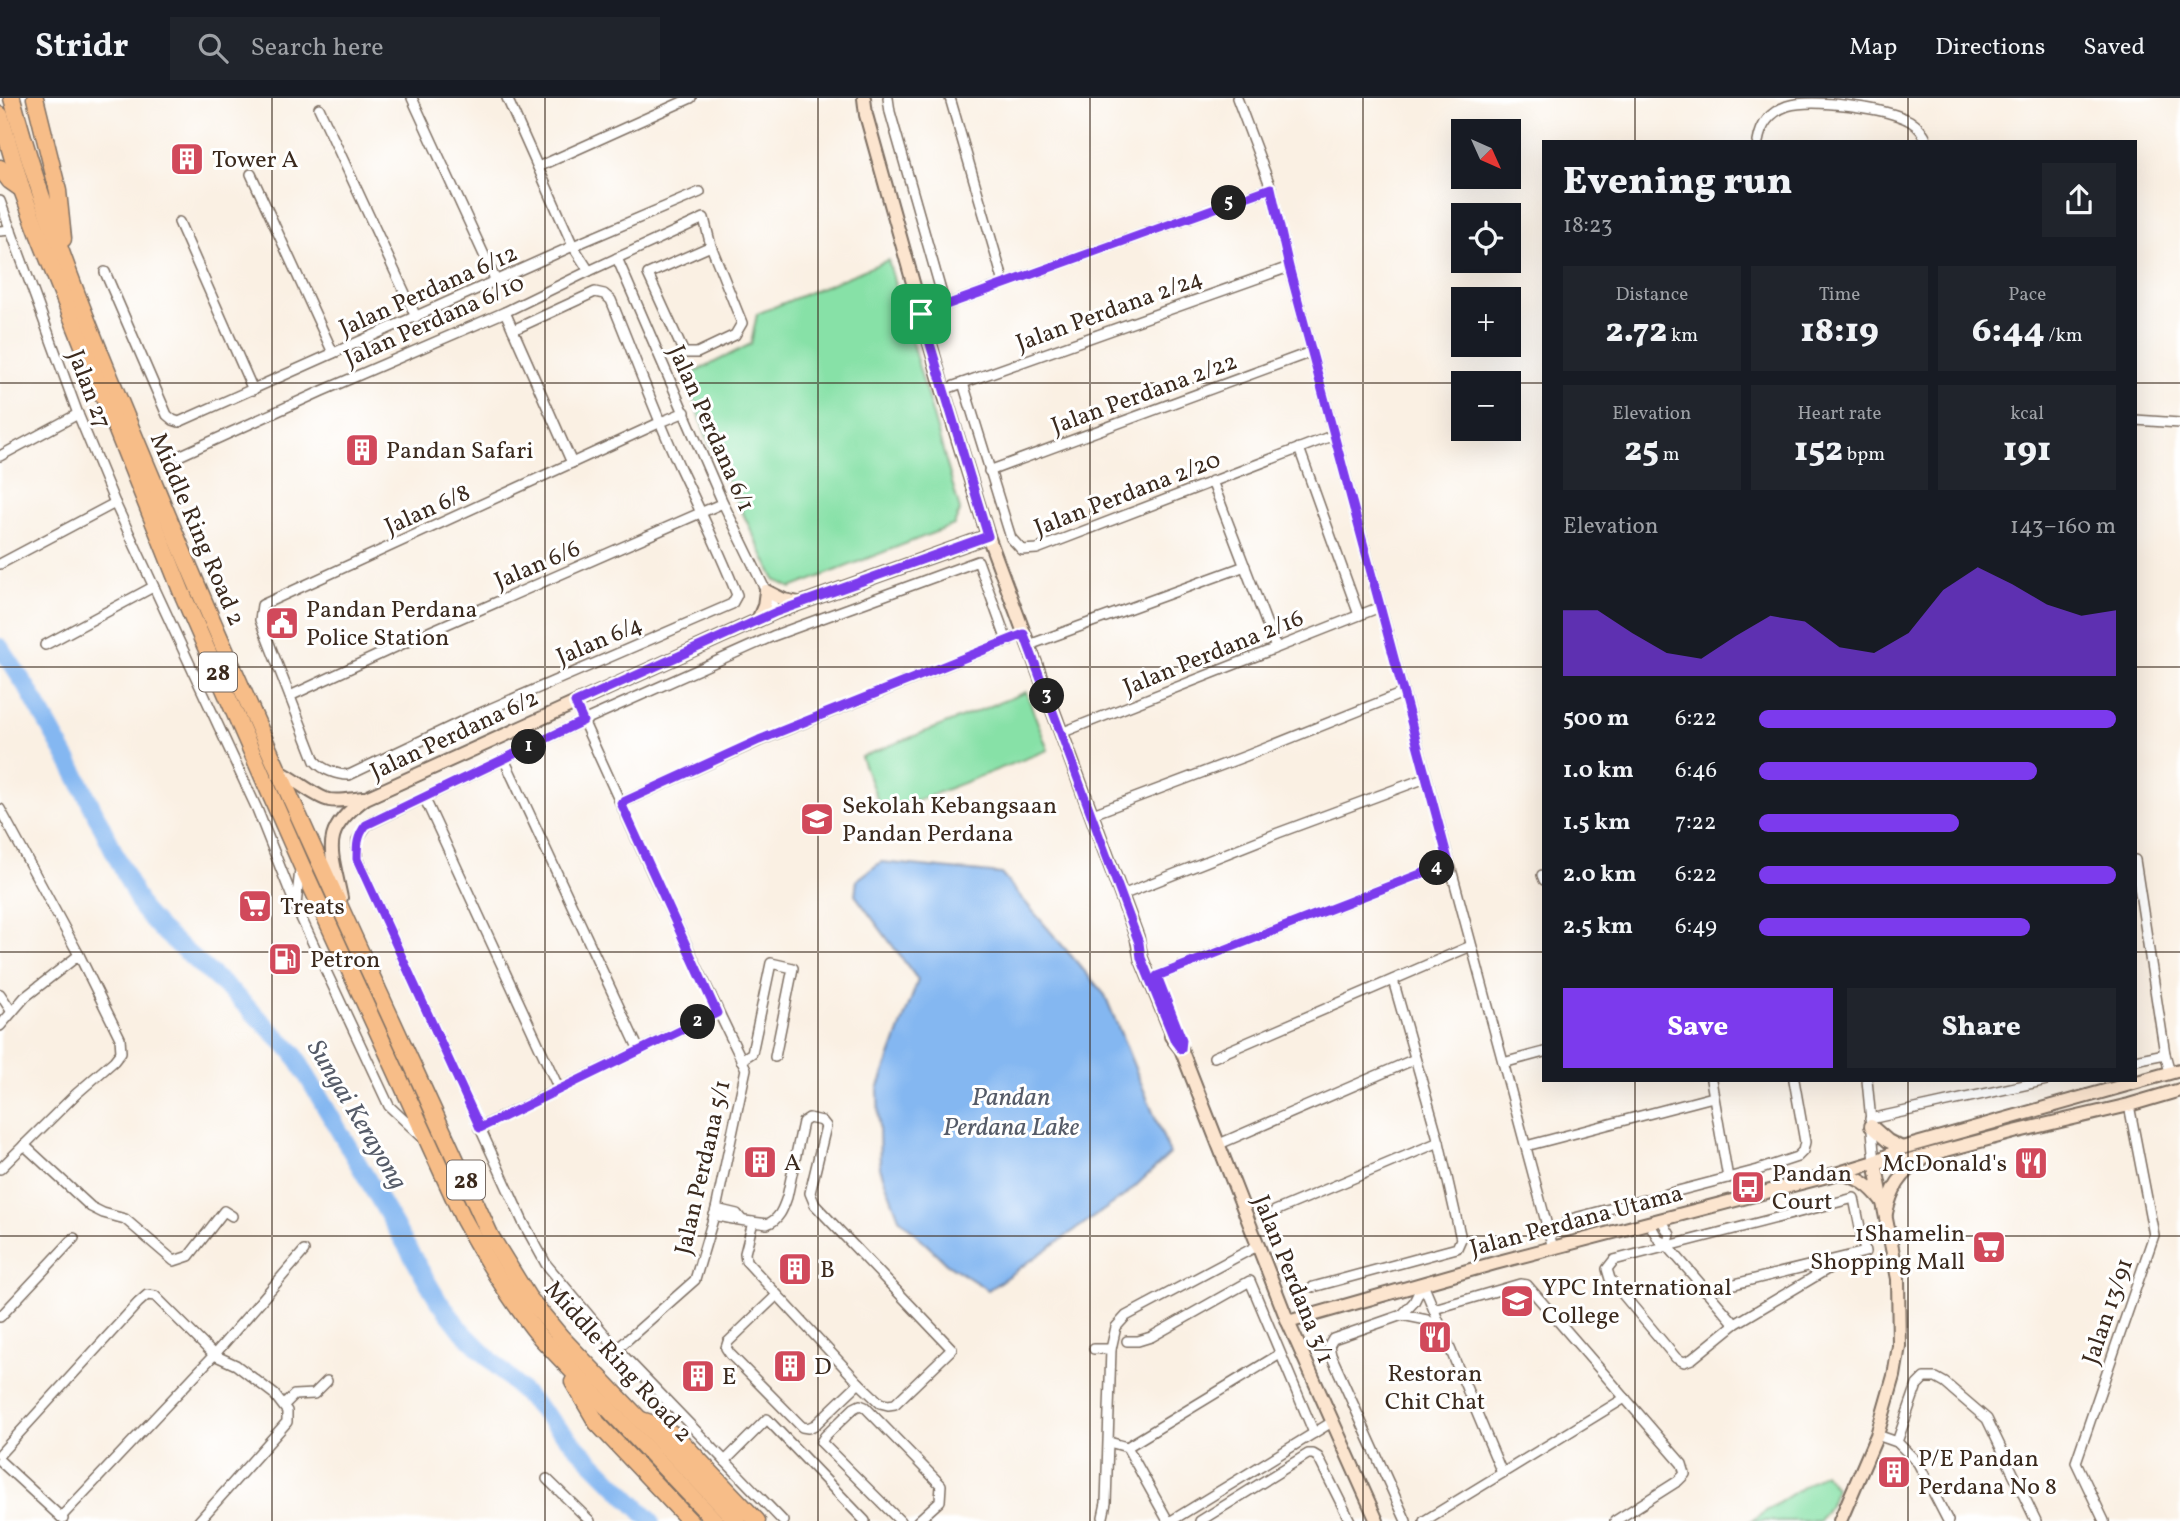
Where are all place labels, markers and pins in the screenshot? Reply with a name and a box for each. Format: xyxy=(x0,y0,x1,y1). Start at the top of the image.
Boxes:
building icon: Tower A xyxy=(168,140,206,178)
place label: Tower A xyxy=(212,144,298,178)
pin: 5 xyxy=(1212,186,1246,220)
pin xyxy=(891,284,951,344)
building icon: Pandan Safari xyxy=(343,431,381,469)
place label: Pandan Safari xyxy=(386,435,533,469)
place label: Pandan Perdana Police Station xyxy=(306,594,478,656)
public building icon: Pandan Perdana Police Station xyxy=(263,604,301,642)
pin: 3 xyxy=(1030,678,1064,714)
pin: 1 xyxy=(512,730,546,764)
place label: Sekolah Kebangsaan Pandan Perdana xyxy=(842,790,1057,852)
school or university icon: Sekolah Kebangsaan Pandan Perdana xyxy=(798,800,836,838)
pin: 4 xyxy=(1420,850,1454,886)
supermarket icon: Treats xyxy=(236,887,274,925)
place label: Treats xyxy=(280,891,345,925)
fuel station icon: Petron xyxy=(266,940,304,978)
place label: Petron xyxy=(310,944,380,978)
pin: 2 xyxy=(680,1004,716,1040)
building icon: A xyxy=(741,1143,779,1181)
restaurant icon: McDonald's xyxy=(2012,1144,2050,1182)
place label: A xyxy=(784,1147,801,1181)
place label: McDonald's xyxy=(1882,1148,2007,1182)
place label: Pandan Court xyxy=(1772,1158,1852,1220)
bus stop icon: Pandan Court xyxy=(1729,1168,1767,1206)
place label: 1Shamelin Shopping Mall xyxy=(1810,1218,1965,1280)
supermarket icon: 1Shamelin Shopping Mall xyxy=(1970,1228,2008,1266)
building icon: B xyxy=(776,1250,814,1288)
place label: B xyxy=(820,1254,835,1288)
place label: YPC International College xyxy=(1542,1272,1732,1334)
school or university icon: YPC International College xyxy=(1498,1282,1536,1320)
restaurant icon: Restoran Chit Chat xyxy=(1416,1318,1454,1356)
building icon: D xyxy=(771,1347,809,1385)
place label: D xyxy=(814,1351,832,1385)
building icon: E xyxy=(679,1357,717,1395)
place label: Restoran Chit Chat xyxy=(1385,1358,1485,1420)
place label: E xyxy=(722,1361,736,1395)
place label: P/E Pandan Perdana No 8 xyxy=(1918,1443,2057,1505)
building icon: P/E Pandan Perdana No 8 xyxy=(1875,1453,1913,1491)

